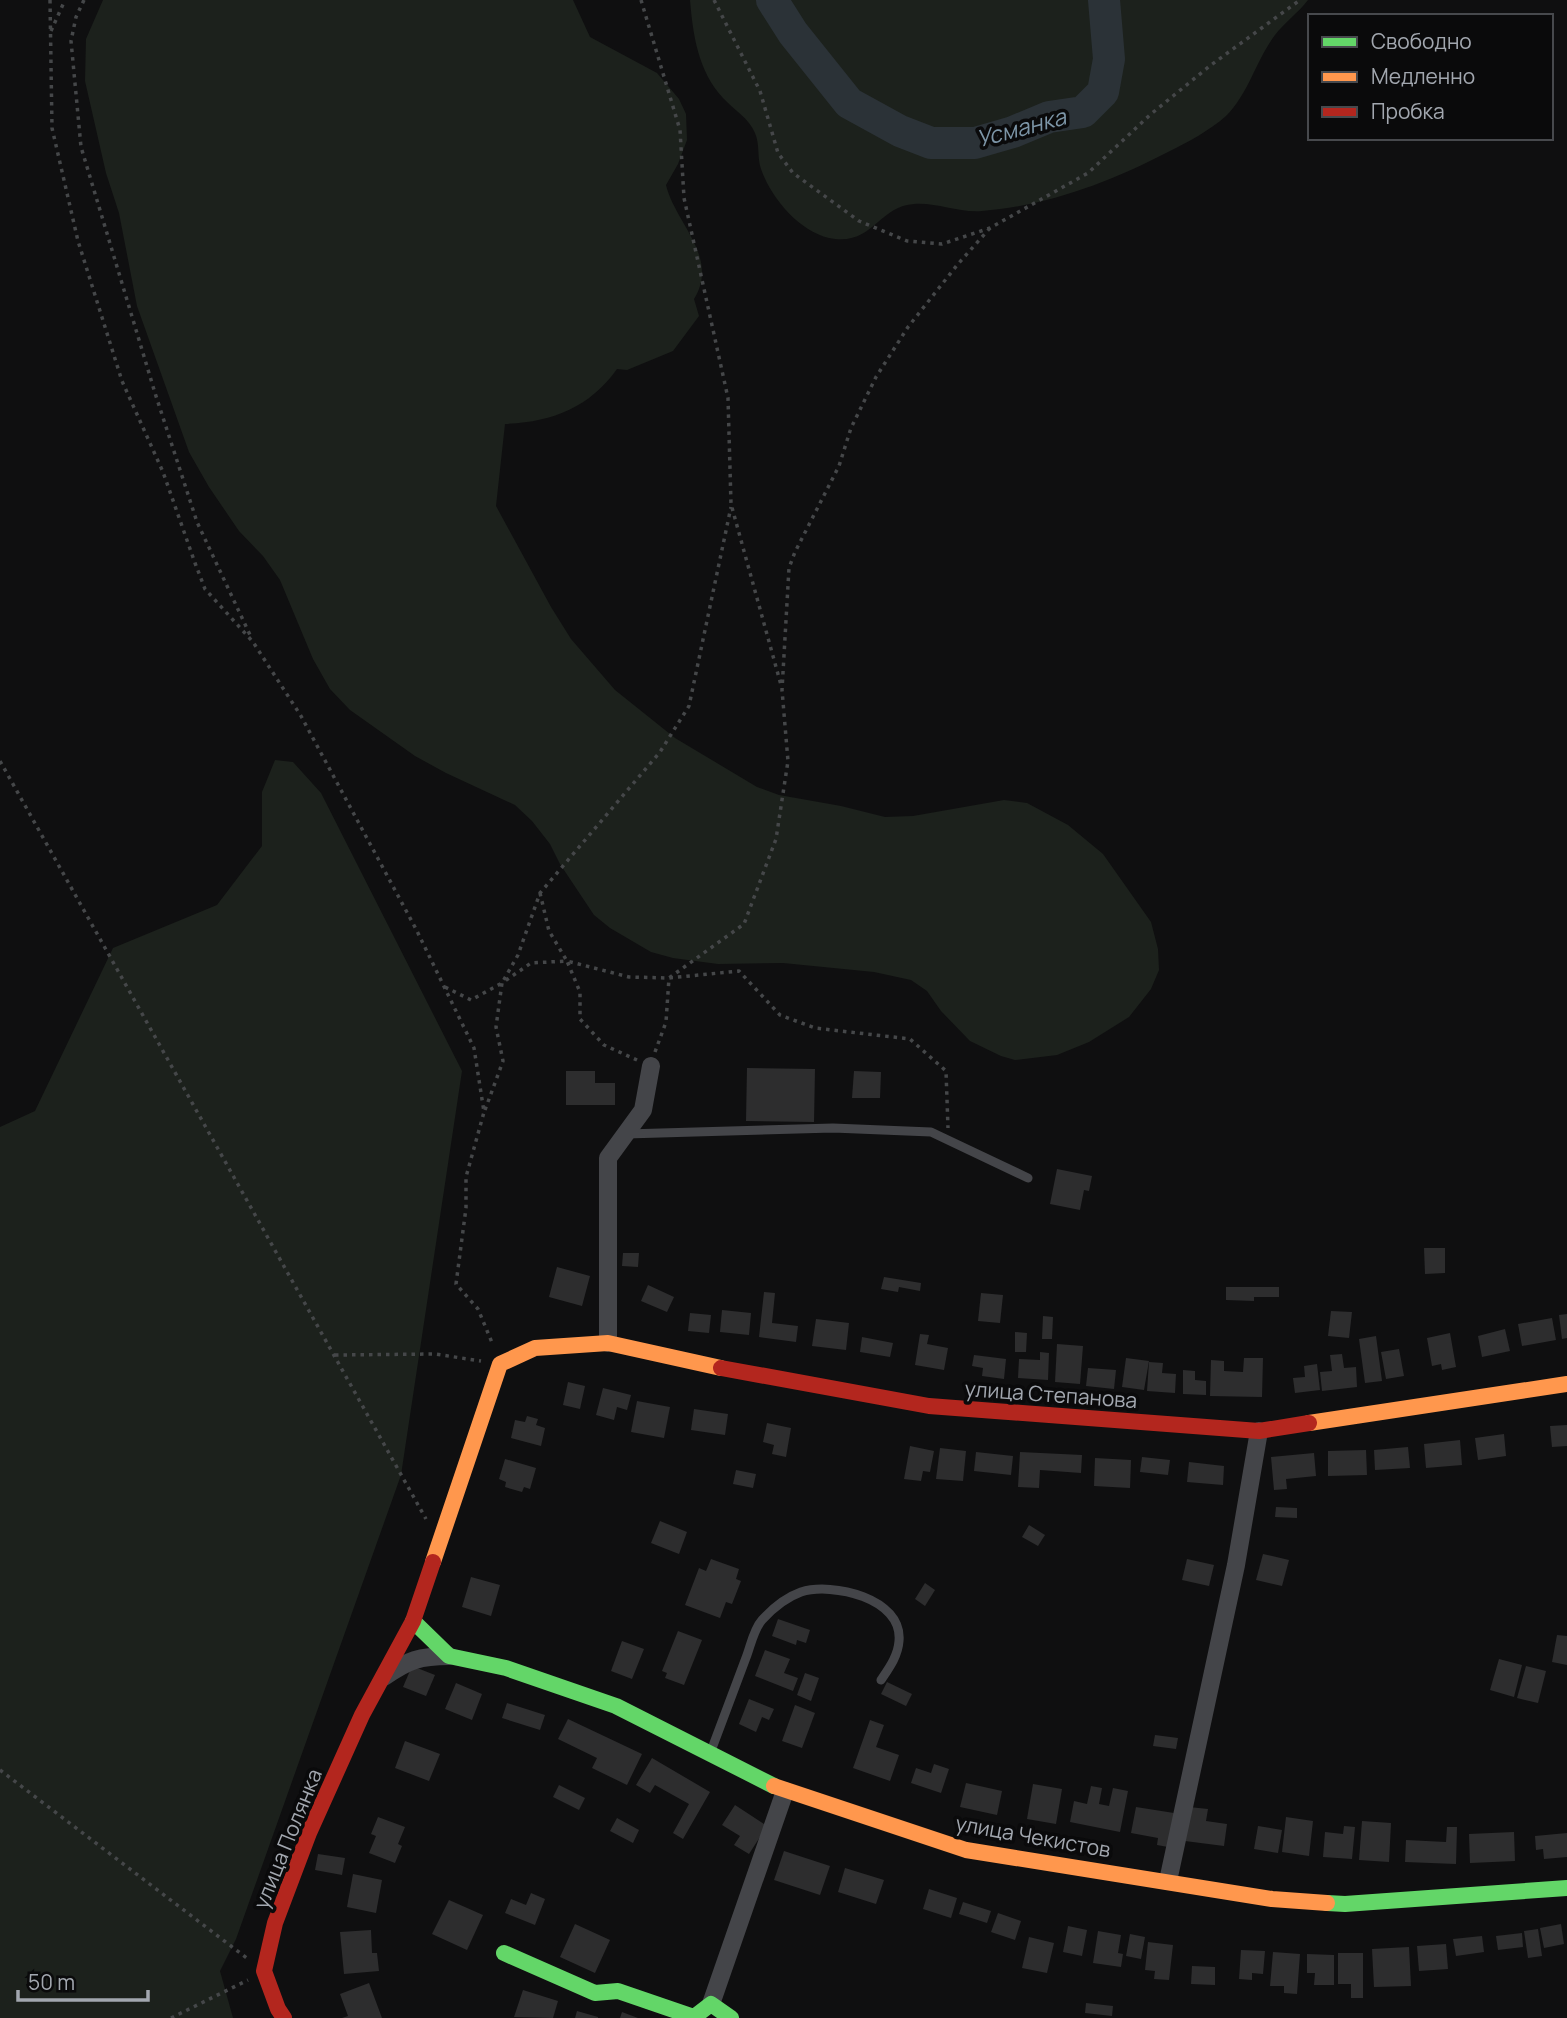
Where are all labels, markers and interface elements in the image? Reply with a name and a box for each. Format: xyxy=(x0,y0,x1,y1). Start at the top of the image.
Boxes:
legend xyxy=(1308,14,1553,140)
text: Свободно xyxy=(1371,27,1472,55)
text: Медленно xyxy=(1371,62,1475,90)
text: Пробка xyxy=(1371,97,1445,125)
water label: Усманка xyxy=(972,99,1070,154)
street label: улица Степанова xyxy=(964,1374,1138,1414)
street label: улица Полянка xyxy=(246,1764,328,1913)
street label: улица Чекистов xyxy=(953,1809,1113,1863)
scale bar xyxy=(18,1958,147,2002)
text: 50 m xyxy=(28,1968,75,1996)

